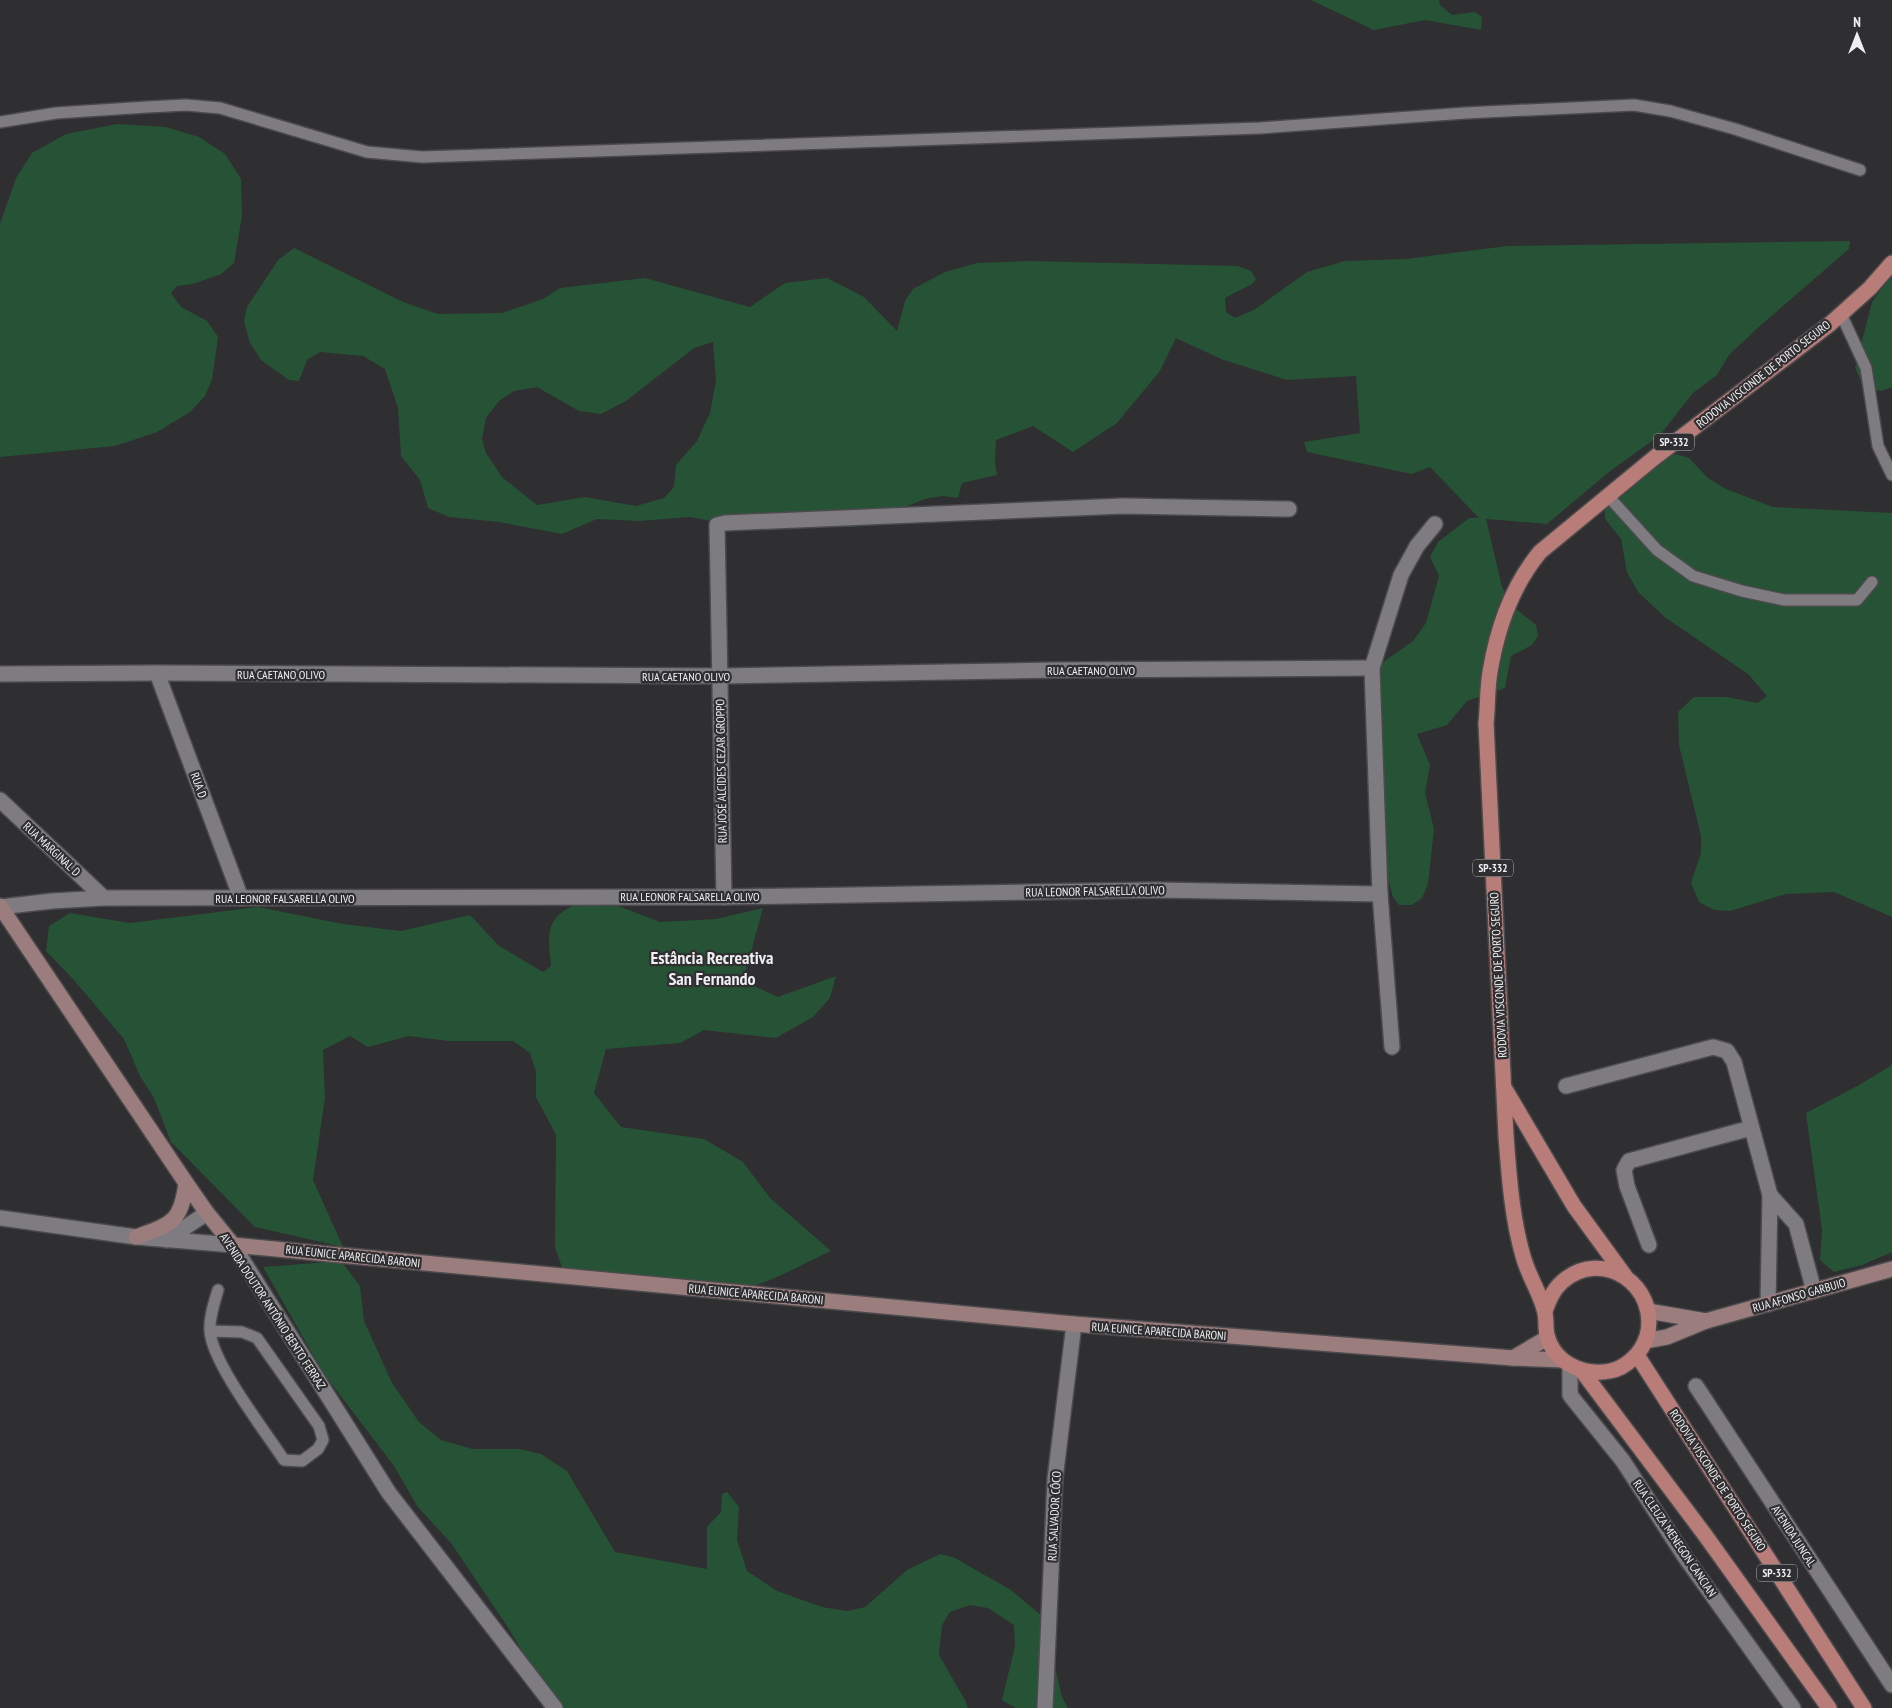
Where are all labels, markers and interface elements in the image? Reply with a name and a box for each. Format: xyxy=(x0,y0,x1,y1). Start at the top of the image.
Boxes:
north arrow xyxy=(1832,10,1882,60)
text: N xyxy=(1853,13,1861,31)
street label: RODOVIA VISCONDE DE PORTO SEGURO xyxy=(1693,317,1833,431)
road number: SP-332 xyxy=(1654,434,1694,451)
street label: RUA CAETANO OLIVO xyxy=(1047,663,1135,678)
street label: RUA CAETANO OLIVO xyxy=(237,667,325,682)
street label: RUA CAETANO OLIVO xyxy=(642,669,730,684)
street label: RUA JOSÉ ALCIDES CEZAR GROPPO xyxy=(712,698,730,843)
street label: RUA D xyxy=(187,770,211,800)
street label: RUA MARGINAL D xyxy=(20,819,84,879)
road number: SP-332 xyxy=(1473,860,1513,876)
street label: RUA LEONOR FALSARELLA OLIVO xyxy=(1025,882,1165,900)
street label: RUA LEONOR FALSARELLA OLIVO xyxy=(620,889,760,904)
street label: RUA LEONOR FALSARELLA OLIVO xyxy=(215,891,355,906)
street label: RODOVIA VISCONDE DE PORTO SEGURO xyxy=(1486,891,1510,1058)
district label: Estância Recreativa San Fernando xyxy=(651,946,773,990)
street label: AVENIDA DOUTOR ANTÔNIO BENTO FERRAZ xyxy=(217,1230,329,1392)
street label: RUA EUNICE APARECIDA BARONI xyxy=(285,1241,421,1271)
street label: RUA AFONSO GARBUIO xyxy=(1751,1274,1848,1315)
street label: RUA EUNICE APARECIDA BARONI xyxy=(688,1281,824,1307)
street label: RUA EUNICE APARECIDA BARONI xyxy=(1091,1319,1227,1343)
street label: RODOVIA VISCONDE DE PORTO SEGURO xyxy=(1667,1406,1770,1554)
street label: RUA SALVADOR CÔCO xyxy=(1044,1470,1064,1561)
street label: RUA CLEUZA MENEGON CANCIAN xyxy=(1630,1476,1720,1600)
street label: AVENIDA JUNCAL xyxy=(1769,1502,1819,1570)
road number: SP-332 xyxy=(1757,1565,1797,1582)

